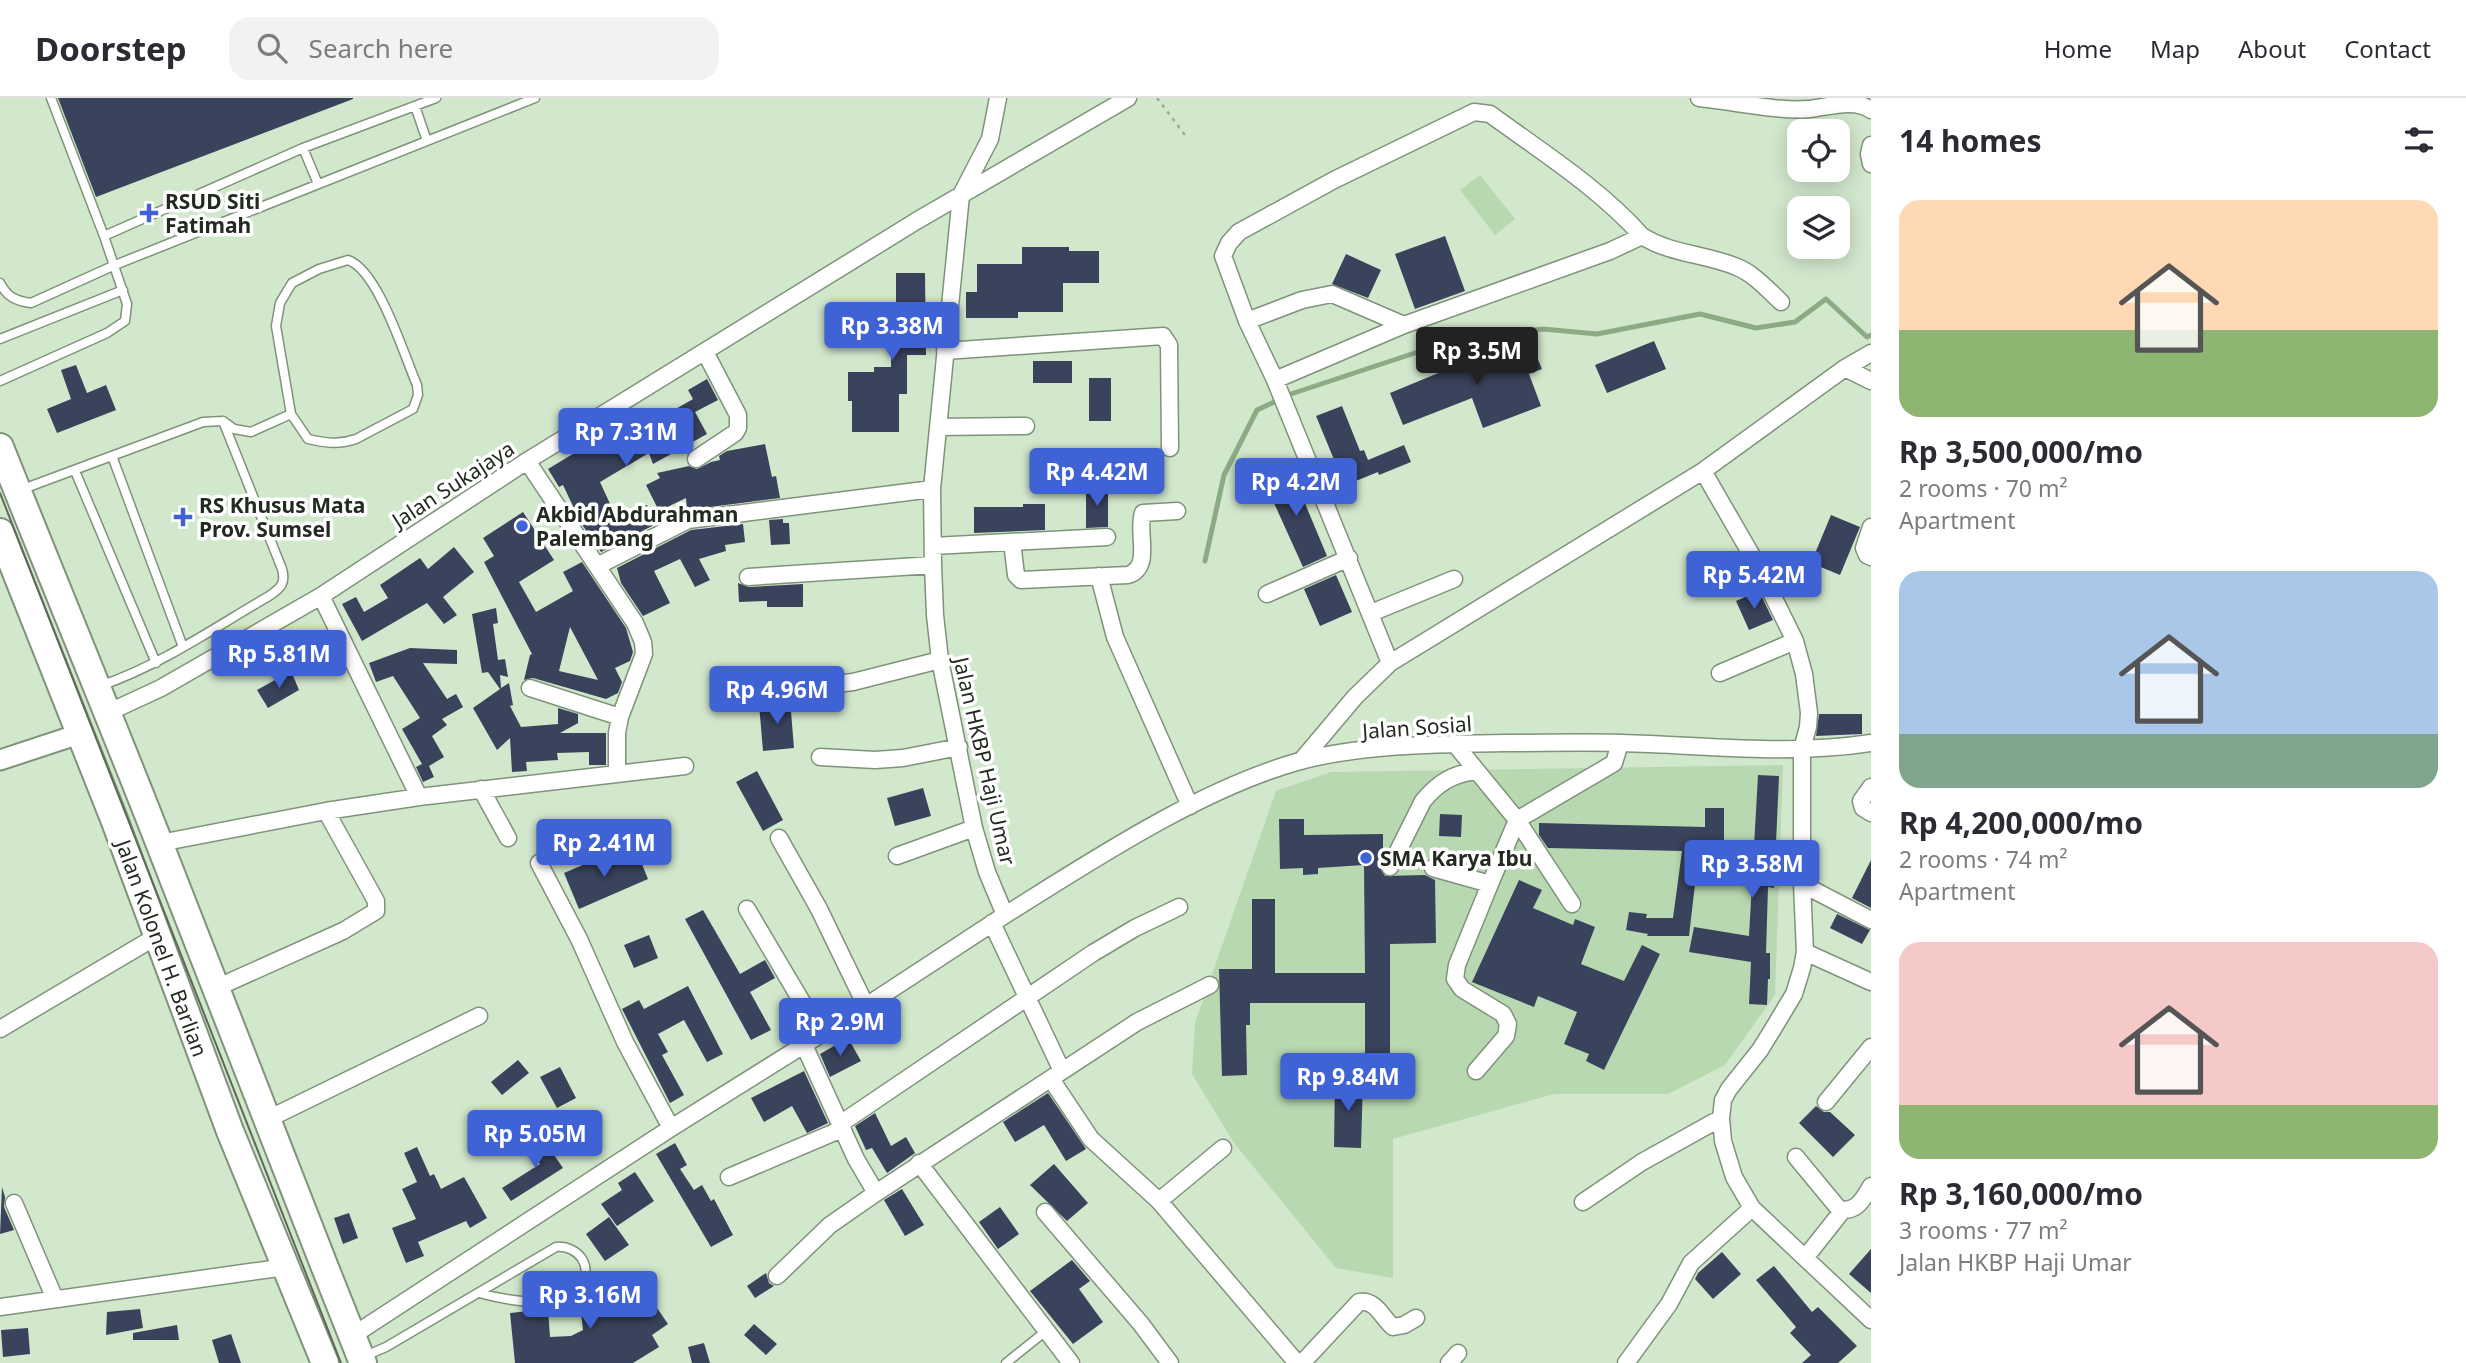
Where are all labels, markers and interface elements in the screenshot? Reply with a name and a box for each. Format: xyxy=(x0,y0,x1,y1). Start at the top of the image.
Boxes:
search box xyxy=(229,17,719,80)
text: Doorstep xyxy=(35,26,187,71)
icon: search xyxy=(253,29,291,67)
text: Search here xyxy=(309,30,453,66)
text: Home xyxy=(2044,32,2112,65)
text: Map xyxy=(2150,32,2200,65)
text: About xyxy=(2238,32,2306,65)
text: Contact xyxy=(2344,32,2431,65)
map controls xyxy=(1787,119,1850,259)
button: locate xyxy=(1787,119,1850,182)
text: 14 homes xyxy=(1899,120,2042,161)
icon: filters xyxy=(2400,121,2438,159)
place label: RSUD Siti Fatimah xyxy=(165,187,260,239)
button: layers xyxy=(1787,196,1850,259)
marker: RSUD Siti Fatimah xyxy=(139,203,159,223)
icon: home xyxy=(2106,245,2232,371)
pin: Rp 3.38M xyxy=(820,302,964,362)
text: Rp 3.38M xyxy=(840,309,944,341)
pin: Rp 3.5M xyxy=(1412,328,1542,387)
text: Rp 3.5M xyxy=(1432,334,1522,366)
pin: Rp 7.31M xyxy=(554,408,698,468)
text: Rp 7.31M xyxy=(574,415,678,447)
text: Rp 3,500,000/mo xyxy=(1899,431,2143,472)
street label: Jalan Sukajaya xyxy=(385,434,519,535)
pin: Rp 4.42M xyxy=(1025,448,1169,508)
text: Rp 4.42M xyxy=(1045,455,1149,487)
pin: Rp 4.2M xyxy=(1231,458,1361,518)
text: Rp 4.2M xyxy=(1251,465,1341,497)
text: 2 rooms · 70 m² xyxy=(1899,472,2068,504)
place label: RS Khusus Mata Prov. Sumsel xyxy=(199,491,365,543)
place label: Akbid Abdurahman Palembang xyxy=(536,500,738,552)
text: Apartment xyxy=(1899,504,2016,536)
marker: RS Khusus Mata Prov. Sumsel xyxy=(173,507,193,527)
marker: Akbid Abdurahman Palembang xyxy=(514,518,530,534)
pin: Rp 5.42M xyxy=(1682,552,1826,611)
text: Rp 5.42M xyxy=(1702,558,1806,590)
icon: home xyxy=(2106,616,2232,742)
pin: Rp 5.81M xyxy=(207,630,351,690)
text: Rp 5.81M xyxy=(227,637,331,669)
street label: Jalan HKBP Haji Umar xyxy=(947,652,1023,868)
pin: Rp 4.96M xyxy=(705,666,849,726)
text: Rp 4.96M xyxy=(725,673,829,705)
street label: Jalan Sosial xyxy=(1359,709,1473,745)
text: Rp 4,200,000/mo xyxy=(1899,802,2143,843)
pin: Rp 2.41M xyxy=(532,820,676,879)
text: Rp 2.41M xyxy=(552,826,656,858)
street label: Jalan Kolonel H. Barlian xyxy=(109,834,214,1060)
pin: Rp 3.58M xyxy=(1680,840,1824,900)
text: 2 rooms · 74 m² xyxy=(1899,843,2068,875)
place label: SMA Karya Ibu xyxy=(1380,844,1532,872)
text: Rp 3.58M xyxy=(1700,847,1804,879)
marker: SMA Karya Ibu xyxy=(1358,850,1374,866)
text: Apartment xyxy=(1899,875,2016,907)
icon: home xyxy=(2106,987,2232,1113)
pin: Rp 2.9M xyxy=(775,998,905,1058)
text: Rp 2.9M xyxy=(795,1005,885,1037)
pin: Rp 9.84M xyxy=(1276,1054,1420,1113)
text: Rp 9.84M xyxy=(1296,1060,1400,1092)
pin: Rp 5.05M xyxy=(463,1110,607,1170)
text: Rp 5.05M xyxy=(483,1117,587,1149)
text: Rp 3,160,000/mo xyxy=(1899,1173,2143,1214)
text: 3 rooms · 77 m² xyxy=(1899,1214,2068,1246)
text: Jalan HKBP Haji Umar xyxy=(1899,1246,2132,1278)
pin: Rp 3.16M xyxy=(518,1272,662,1331)
text: Rp 3.16M xyxy=(538,1278,642,1310)

